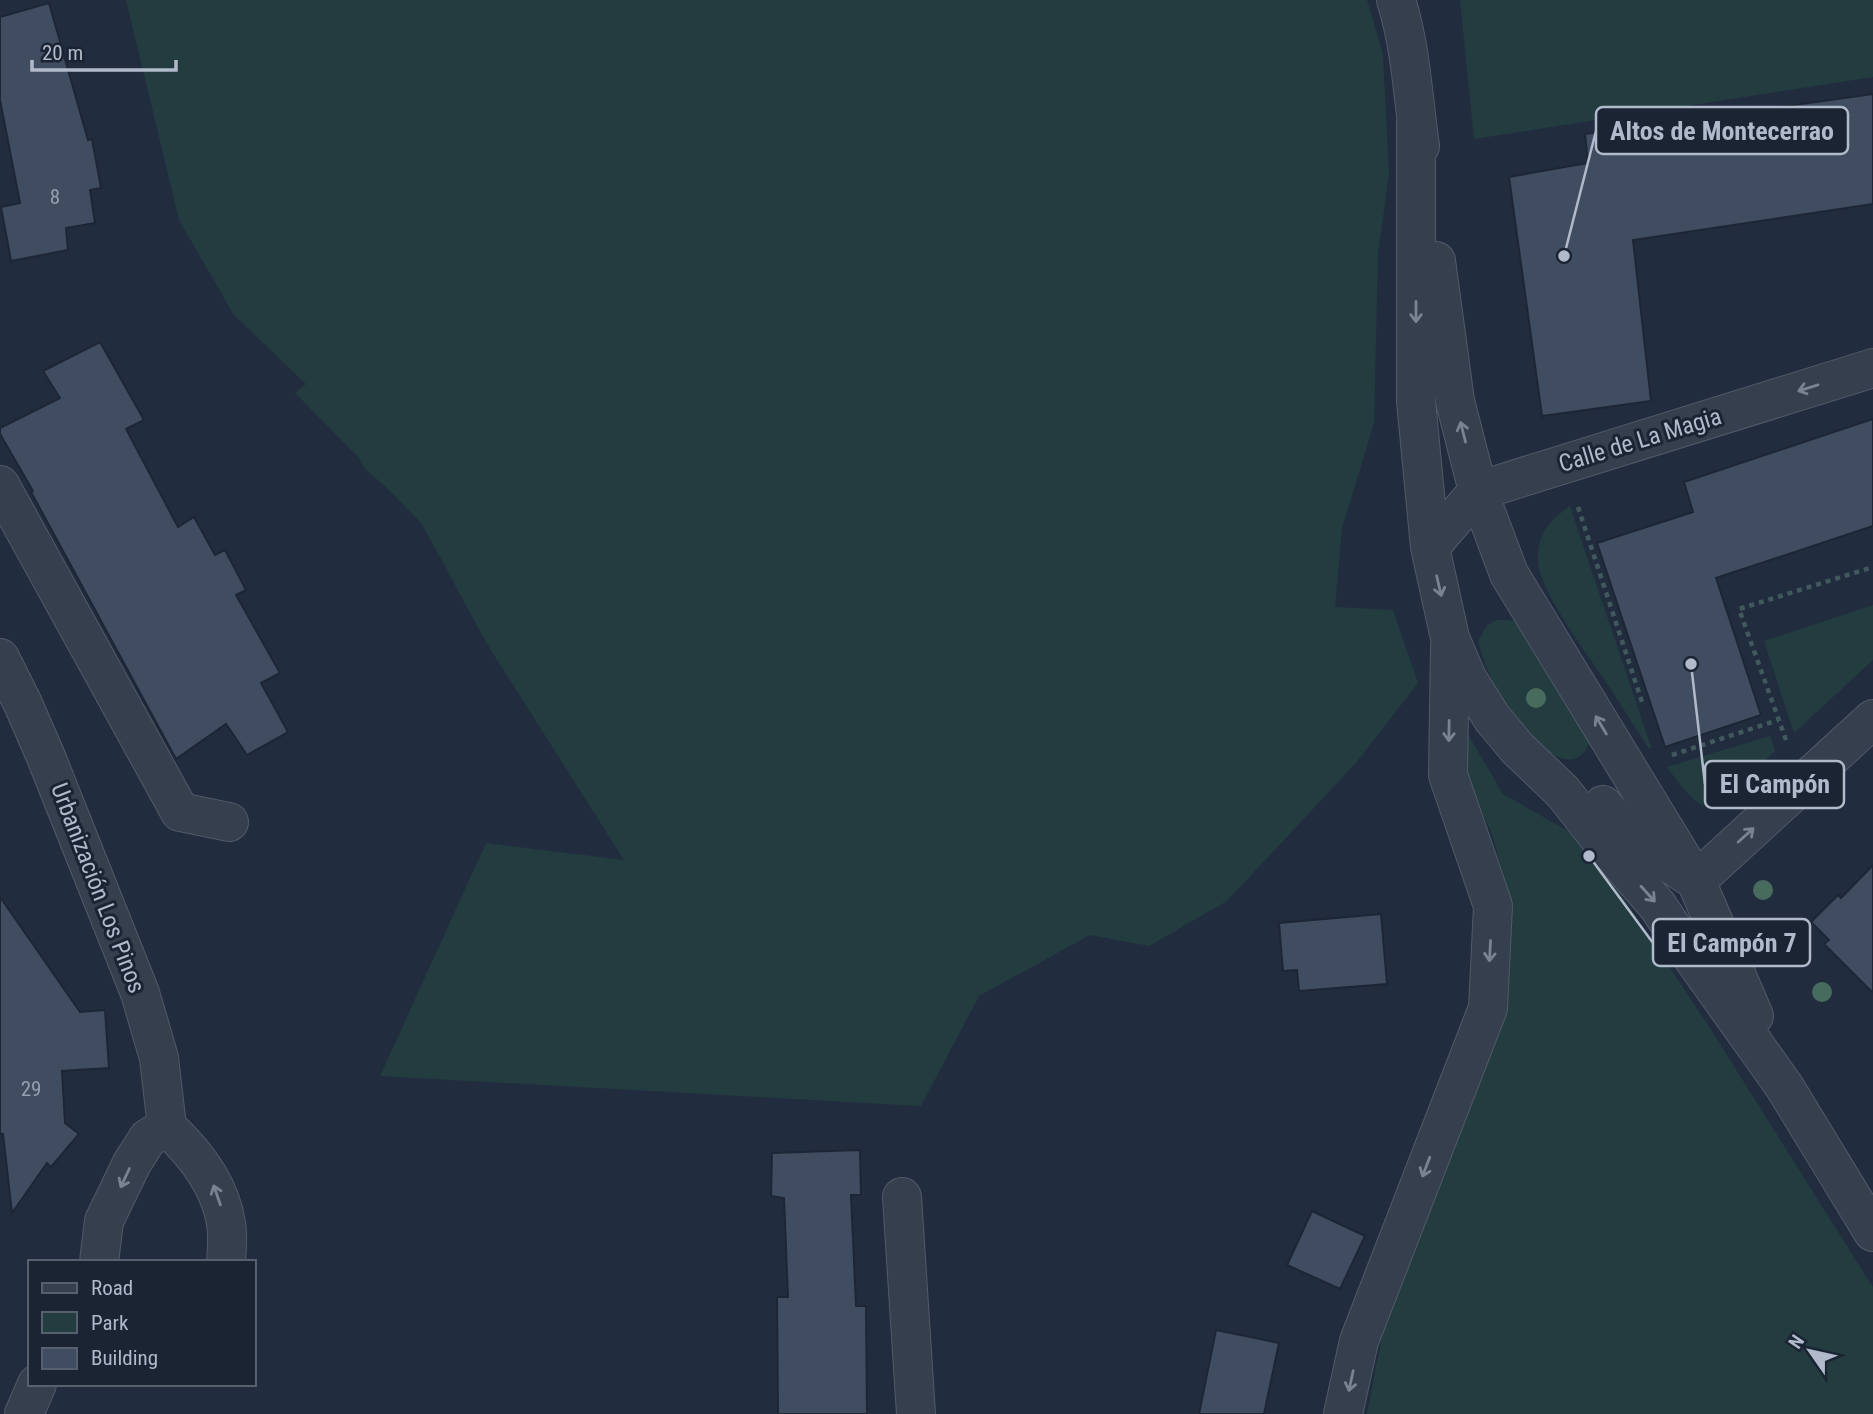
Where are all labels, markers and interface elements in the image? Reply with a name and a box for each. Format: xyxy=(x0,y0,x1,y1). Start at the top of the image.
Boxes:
scale bar xyxy=(32,28,175,72)
text: 20 m xyxy=(42,41,83,65)
callout: Altos de Montecerrao xyxy=(1596,107,1848,154)
text: Altos de Montecerrao xyxy=(1610,116,1834,146)
house number: 8 xyxy=(50,185,60,209)
one-way arrow xyxy=(1409,300,1423,323)
one-way arrow xyxy=(1797,383,1819,396)
street label: Calle de La Magia xyxy=(1555,402,1725,478)
one-way arrow xyxy=(1456,421,1469,444)
one-way arrow xyxy=(1433,575,1446,597)
one-way arrow xyxy=(1594,715,1608,735)
one-way arrow xyxy=(1442,719,1456,742)
callout: El Campón xyxy=(1705,761,1844,808)
text: El Campón xyxy=(1720,769,1830,799)
street label: Urbanización Los Pinos xyxy=(45,779,151,997)
one-way arrow xyxy=(1737,827,1755,843)
one-way arrow xyxy=(1640,885,1656,903)
callout: El Campón 7 xyxy=(1653,919,1810,966)
text: El Campón 7 xyxy=(1667,928,1797,958)
one-way arrow xyxy=(1484,939,1497,962)
house number: 29 xyxy=(21,1077,41,1101)
one-way arrow xyxy=(1419,1155,1432,1177)
one-way arrow xyxy=(118,1167,131,1188)
one-way arrow xyxy=(210,1184,223,1206)
legend xyxy=(28,1260,256,1386)
text: Road xyxy=(91,1276,133,1300)
text: Park xyxy=(91,1311,129,1335)
north arrow xyxy=(1775,1316,1845,1386)
text: N xyxy=(1784,1331,1809,1353)
text: Building xyxy=(91,1346,158,1370)
one-way arrow xyxy=(1343,1369,1357,1392)

